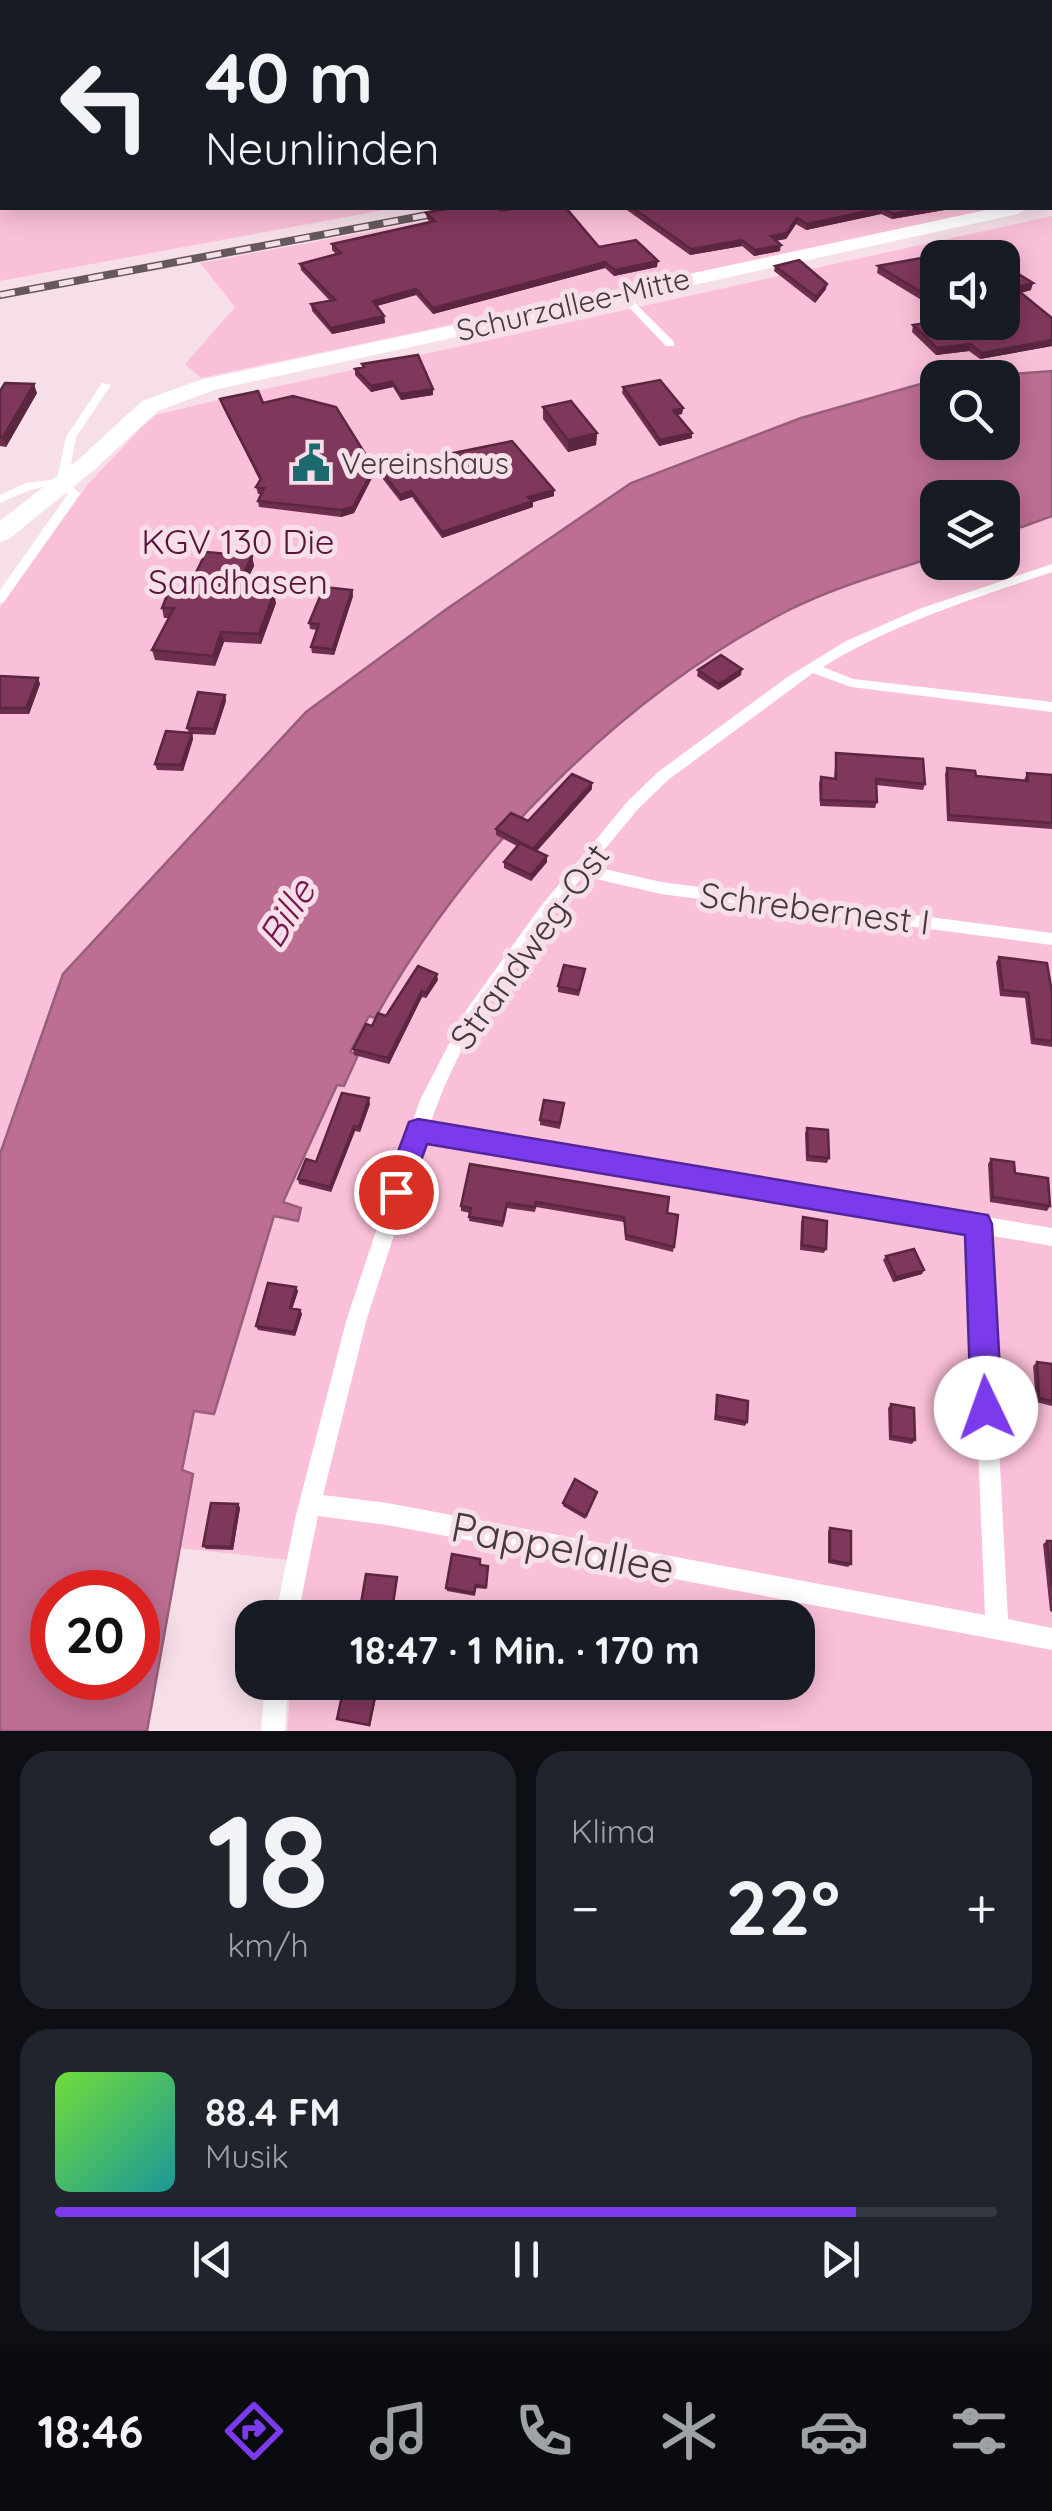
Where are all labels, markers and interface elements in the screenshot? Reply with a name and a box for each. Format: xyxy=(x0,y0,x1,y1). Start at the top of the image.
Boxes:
text: 40 m xyxy=(205,33,373,121)
icon: left xyxy=(40,40,170,170)
text: Neunlinden xyxy=(205,120,440,176)
map controls xyxy=(920,240,1020,580)
button: sound xyxy=(920,240,1020,340)
street label: Schurzallee-Mitte xyxy=(453,259,693,349)
button: search xyxy=(920,360,1020,460)
public building icon: Vereinshaus xyxy=(290,442,332,484)
place label: Vereinshaus xyxy=(341,444,509,482)
button: layers xyxy=(920,480,1020,580)
park label: KGV 130 Die Sandhasen xyxy=(141,519,335,603)
street label: Strandweg-Ost xyxy=(440,834,618,1058)
water label: Bille xyxy=(247,869,326,956)
street label: Schrebernest I xyxy=(698,872,932,944)
pin xyxy=(354,1150,439,1235)
icon: arrive xyxy=(369,1165,424,1220)
position arrow xyxy=(934,1356,1038,1460)
street label: Pappelallee xyxy=(447,1499,679,1595)
speed limit sign: 20 xyxy=(30,1570,160,1700)
text: 18:47 · 1 Min. · 170 m xyxy=(350,1626,700,1674)
text: 18 xyxy=(207,1778,329,1941)
text: Klima xyxy=(571,1811,655,1851)
text: 22° xyxy=(725,1860,840,1954)
text: − xyxy=(571,1873,600,1942)
text: + xyxy=(966,1873,997,1942)
text: km/h xyxy=(227,1925,309,1965)
text: 88.4 FM xyxy=(205,2088,340,2136)
text: Musik xyxy=(205,2136,289,2176)
icon: previous xyxy=(185,2232,240,2287)
icon: pause xyxy=(499,2232,554,2287)
icon: next xyxy=(813,2232,868,2287)
icon: directions xyxy=(219,2396,289,2466)
icon: music xyxy=(364,2396,434,2466)
icon: phone xyxy=(509,2396,579,2466)
icon: climate xyxy=(654,2396,724,2466)
icon: car xyxy=(799,2396,869,2466)
icon: filters xyxy=(944,2396,1014,2466)
text: 18:46 xyxy=(38,2403,143,2459)

